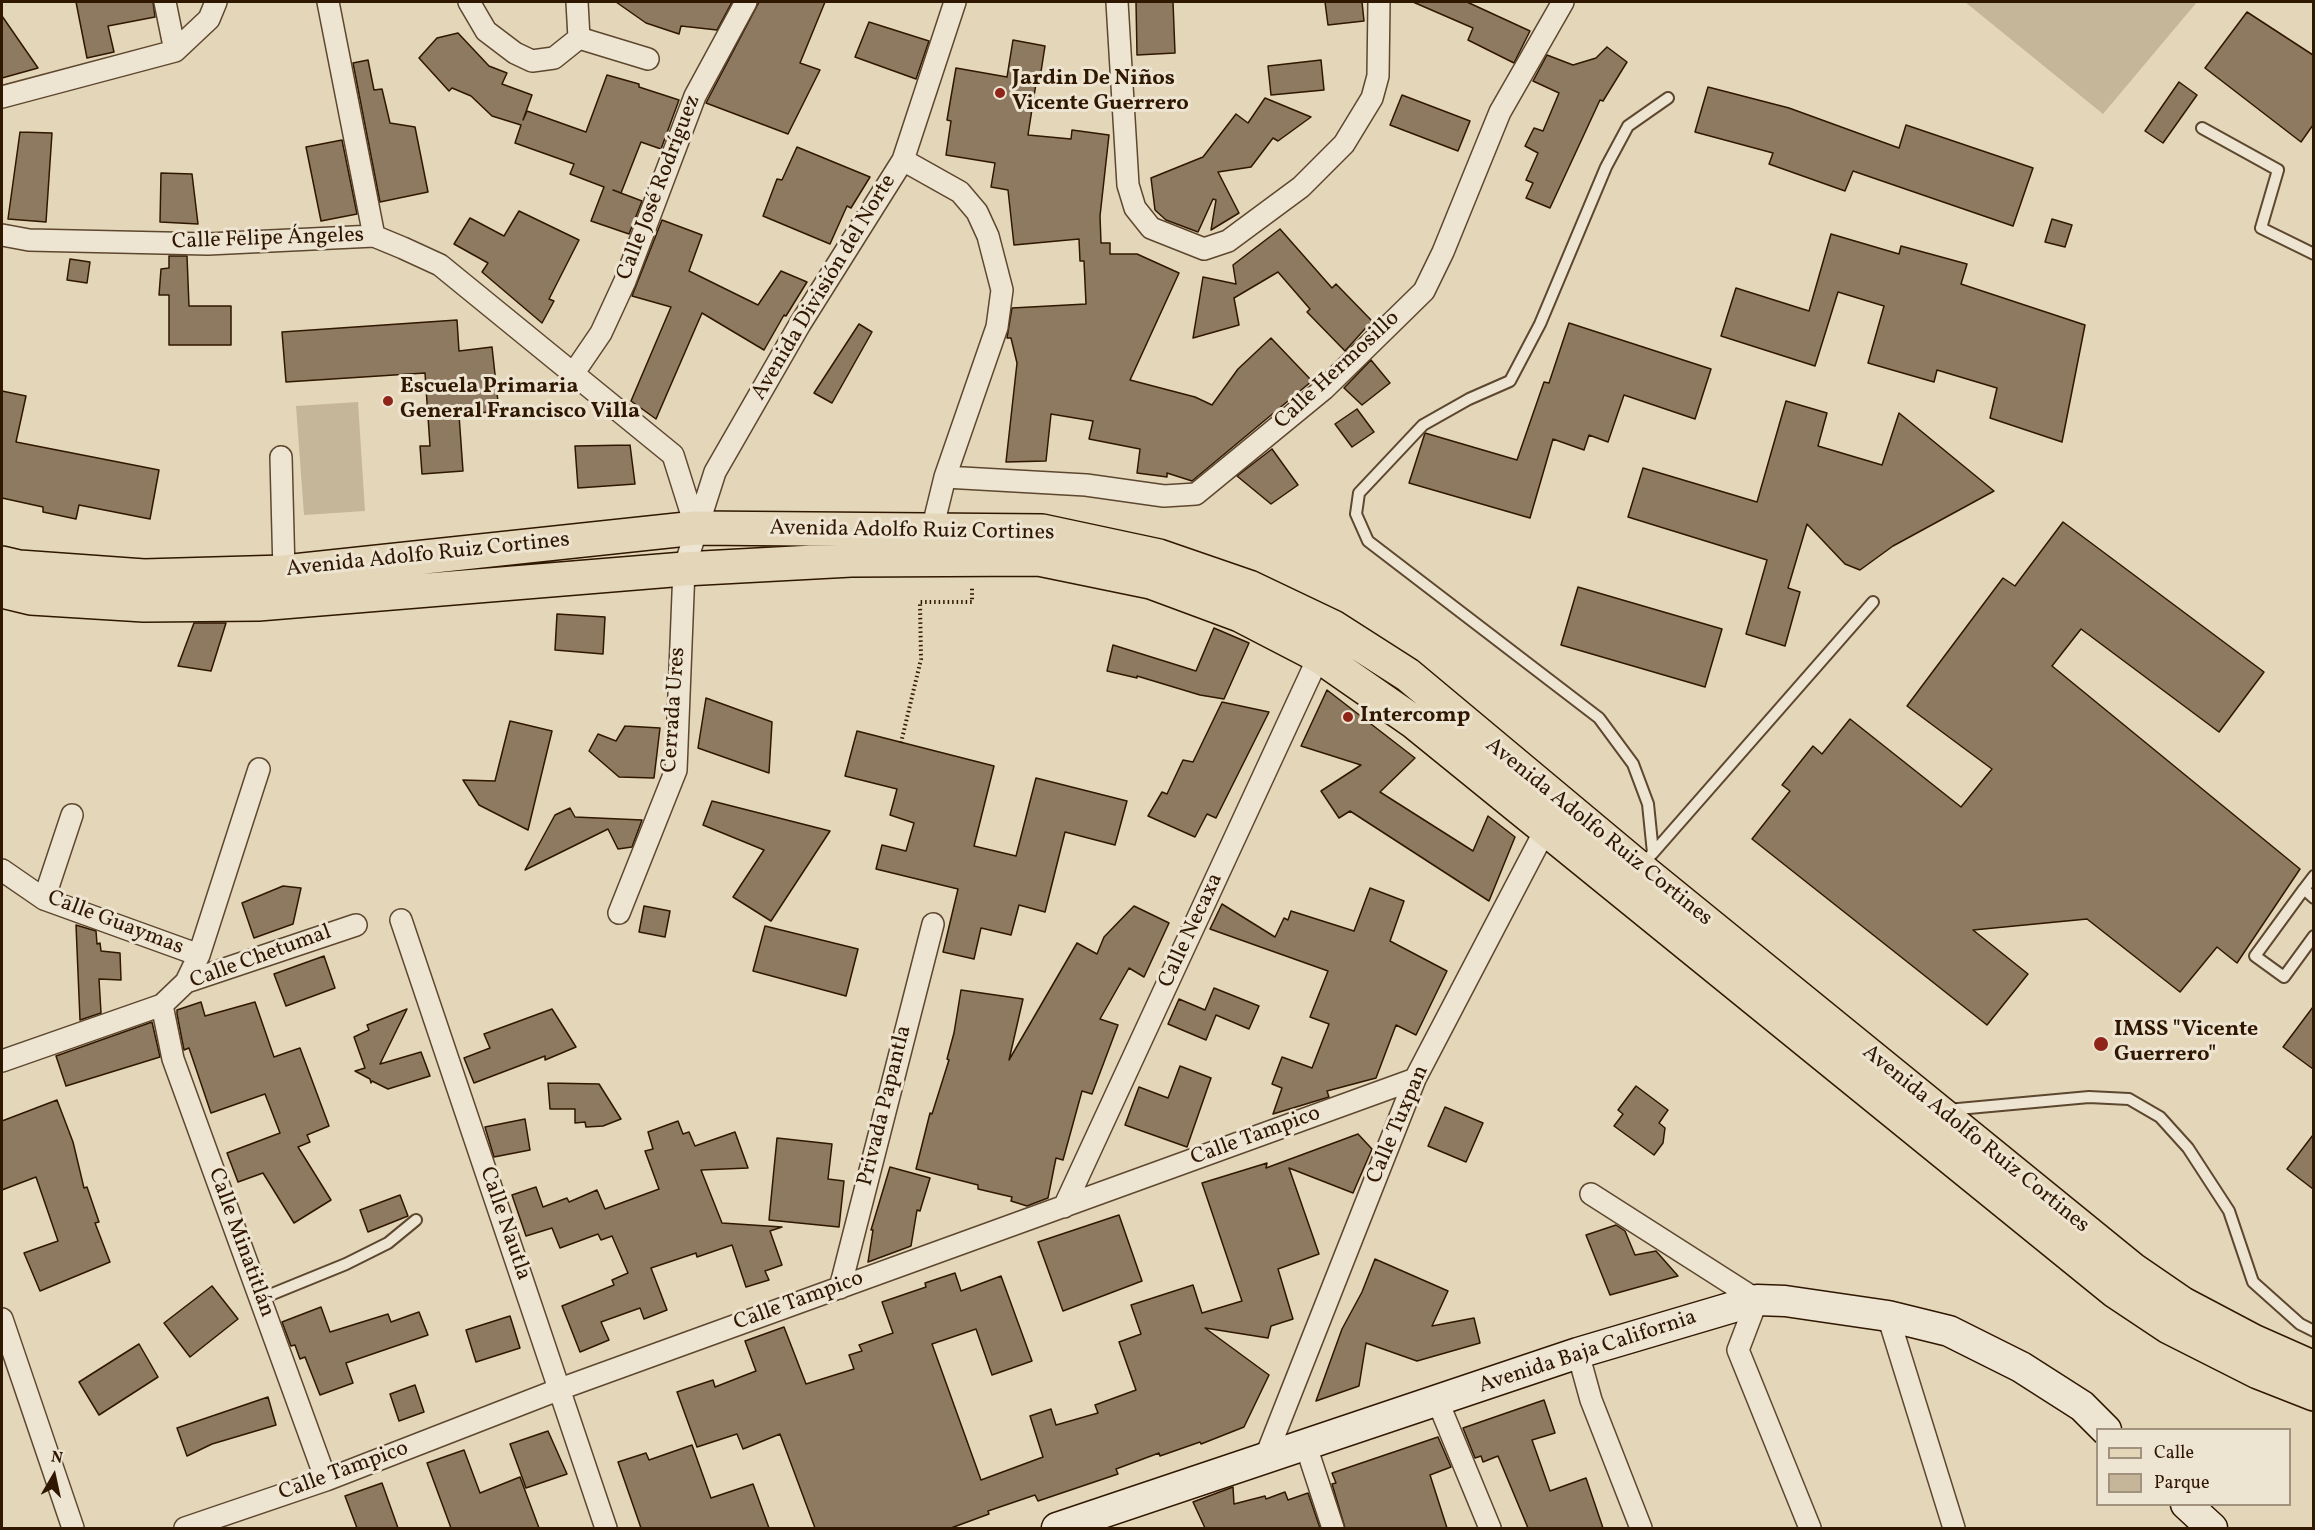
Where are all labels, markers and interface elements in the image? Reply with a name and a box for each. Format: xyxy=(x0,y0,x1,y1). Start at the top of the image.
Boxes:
place label: Jardin De Niños Vicente Guerrero xyxy=(1012,67,1189,118)
marker: Jardin De Niños Vicente Guerrero xyxy=(993,86,1007,100)
street label: Calle José Rodríguez xyxy=(613,92,707,284)
street label: Avenida División del Norte xyxy=(747,170,903,406)
street label: Calle Felipe Ángeles xyxy=(171,223,365,257)
street label: Calle Hermosillo xyxy=(1270,306,1406,436)
place label: Escuela Primaria General Francisco Villa xyxy=(400,375,640,427)
marker: Escuela Primaria General Francisco Villa xyxy=(381,394,395,408)
street label: Avenida Adolfo Ruiz Cortines xyxy=(769,516,1055,548)
street label: Avenida Adolfo Ruiz Cortines xyxy=(285,528,571,584)
street label: Cerrada Ures xyxy=(657,646,693,774)
place label: Intercomp xyxy=(1360,704,1470,730)
marker: Intercomp xyxy=(1341,710,1355,724)
street label: Avenida Adolfo Ruiz Cortines xyxy=(1479,733,1717,933)
street label: Calle Necaxa xyxy=(1154,870,1230,992)
street label: Calle Guaymas xyxy=(43,886,187,962)
street label: Calle Chetumal xyxy=(187,920,335,996)
place label: IMSS "Vicente Guerrero" xyxy=(2114,1018,2258,1070)
street label: Privada Papantla xyxy=(853,1023,919,1189)
marker: IMSS "Vicente Guerrero" xyxy=(2092,1035,2110,1053)
street label: Avenida Adolfo Ruiz Cortines xyxy=(1856,1040,2094,1240)
street label: Calle Tuxpan xyxy=(1362,1062,1436,1188)
street label: Calle Tampico xyxy=(1188,1101,1324,1173)
street label: Calle Nautla xyxy=(472,1164,536,1284)
street label: Calle Minatitlán xyxy=(201,1165,279,1321)
street label: Calle Tampico xyxy=(731,1266,867,1338)
street label: Avenida Baja California xyxy=(1476,1305,1700,1401)
legend xyxy=(2096,1428,2291,1506)
street label: Calle Tampico xyxy=(276,1436,412,1508)
text: Calle xyxy=(2154,1441,2194,1466)
north arrow xyxy=(24,1446,84,1506)
text: N xyxy=(49,1446,64,1470)
text: Parque xyxy=(2154,1471,2209,1496)

